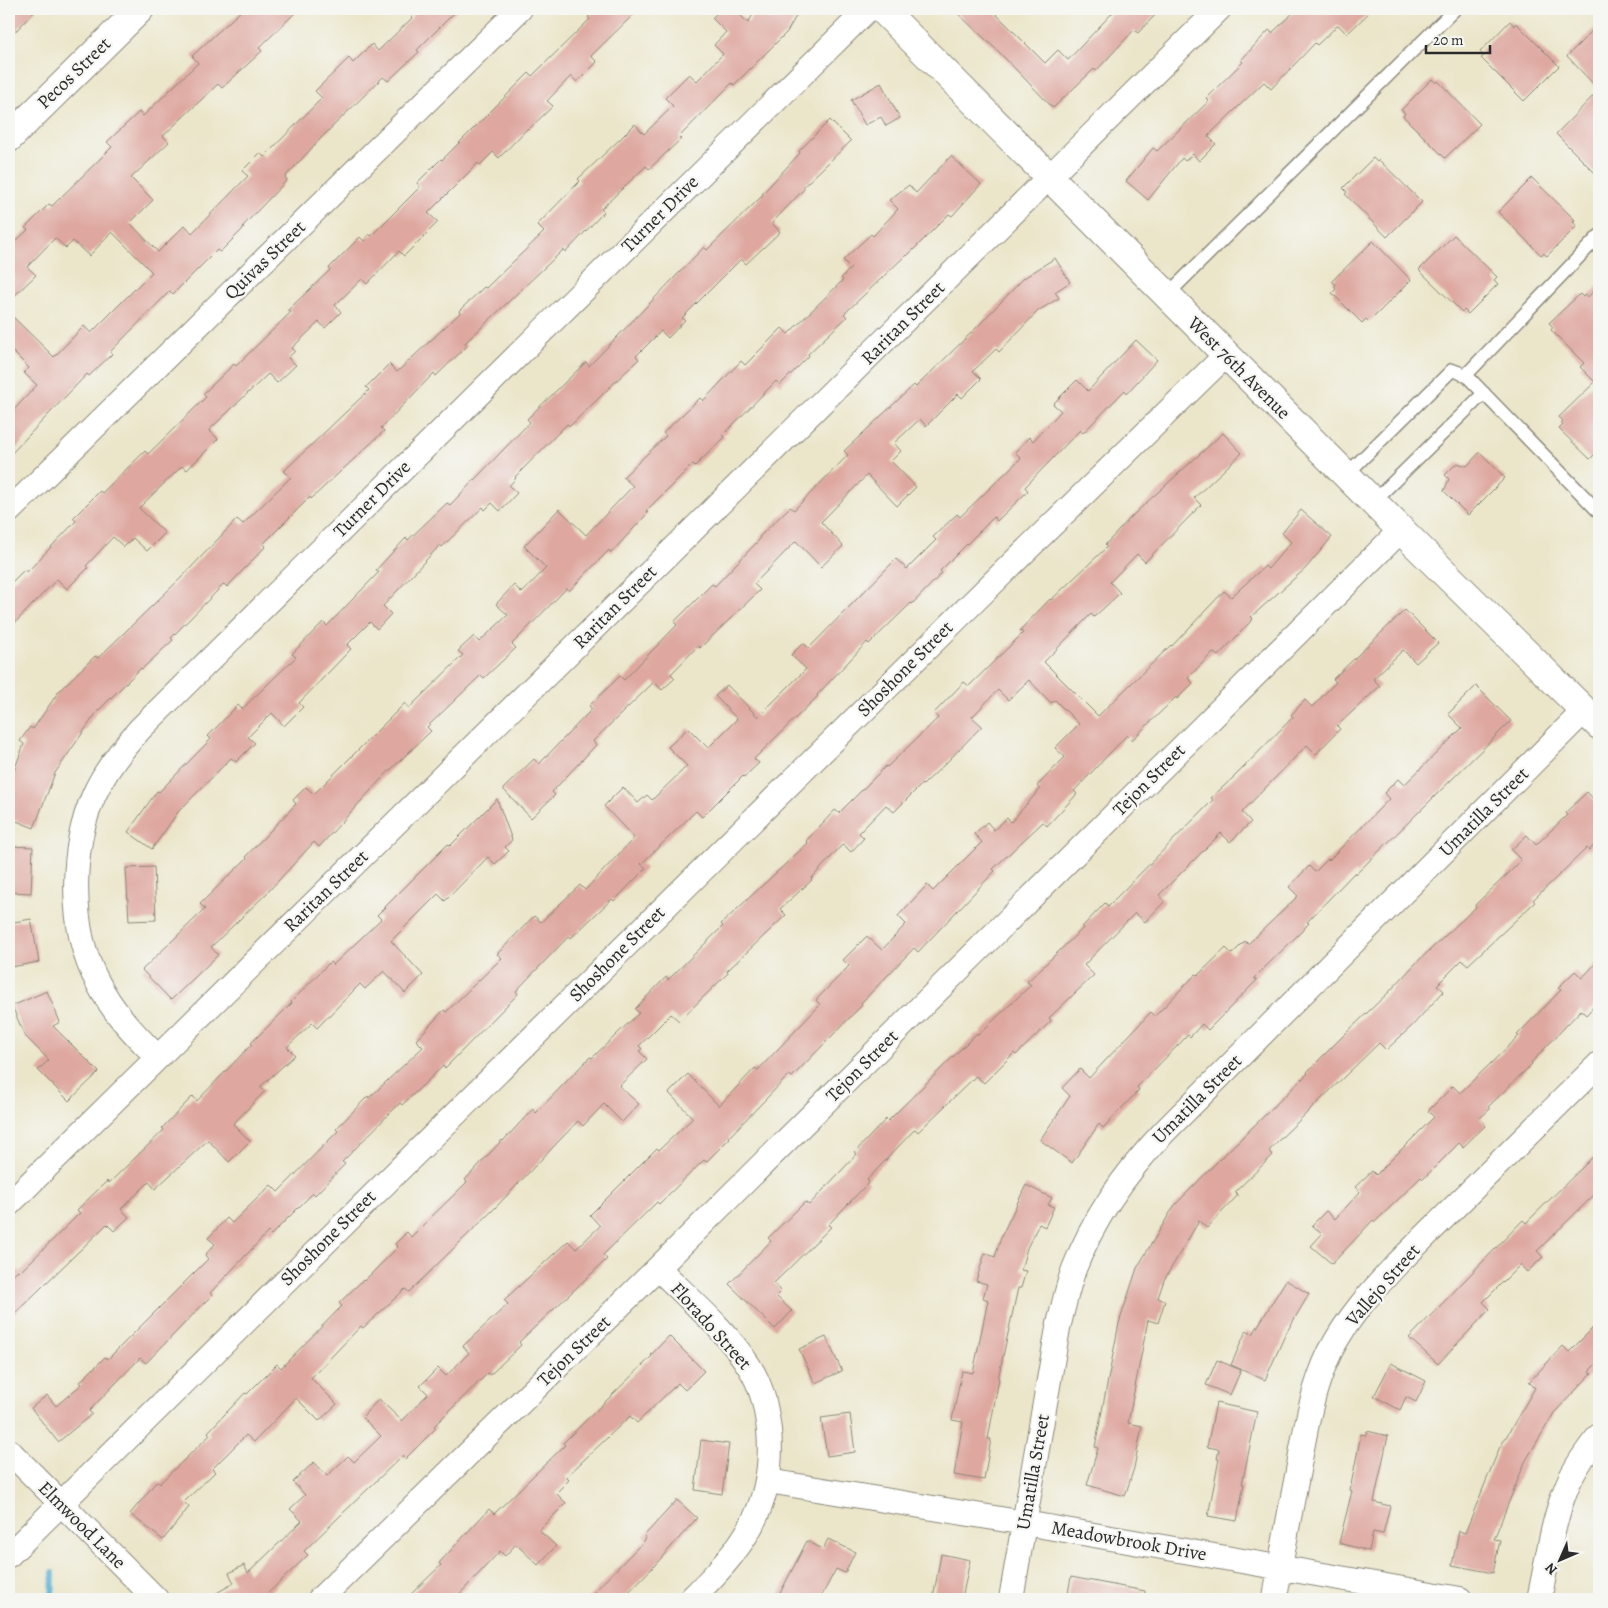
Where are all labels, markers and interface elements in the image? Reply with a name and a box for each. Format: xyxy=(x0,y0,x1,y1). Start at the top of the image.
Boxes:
scale bar xyxy=(1426,22,1489,54)
text: 20 m xyxy=(1433,30,1464,50)
street label: Pecos Street xyxy=(31,31,117,115)
street label: Turner Drive xyxy=(615,169,705,259)
street label: Quivas Street xyxy=(219,215,311,305)
street label: Raritan Street xyxy=(855,275,951,371)
street label: West 76th Avenue xyxy=(1181,310,1296,425)
street label: Turner Drive xyxy=(327,454,417,544)
street label: Raritan Street xyxy=(567,559,663,655)
street label: Shoshone Street xyxy=(851,615,959,723)
street label: Tejon Street xyxy=(1107,738,1191,822)
street label: Umatilla Street xyxy=(1433,761,1535,863)
street label: Raritan Street xyxy=(278,844,374,938)
street label: Shoshone Street xyxy=(563,900,671,1008)
street label: Tejon Street xyxy=(820,1024,904,1108)
street label: Umatilla Street xyxy=(1146,1048,1248,1150)
street label: Shoshone Street xyxy=(274,1184,382,1292)
street label: Vallejo Street xyxy=(1339,1238,1426,1333)
street label: Florado Street xyxy=(665,1276,757,1376)
street label: Tejon Street xyxy=(532,1309,616,1393)
street label: Umatilla Street xyxy=(1010,1412,1056,1532)
street label: Elmwood Lane xyxy=(32,1475,132,1575)
street label: Meadowbrook Drive xyxy=(1049,1515,1209,1567)
north arrow xyxy=(1536,1536,1586,1586)
text: N xyxy=(1541,1559,1561,1579)

